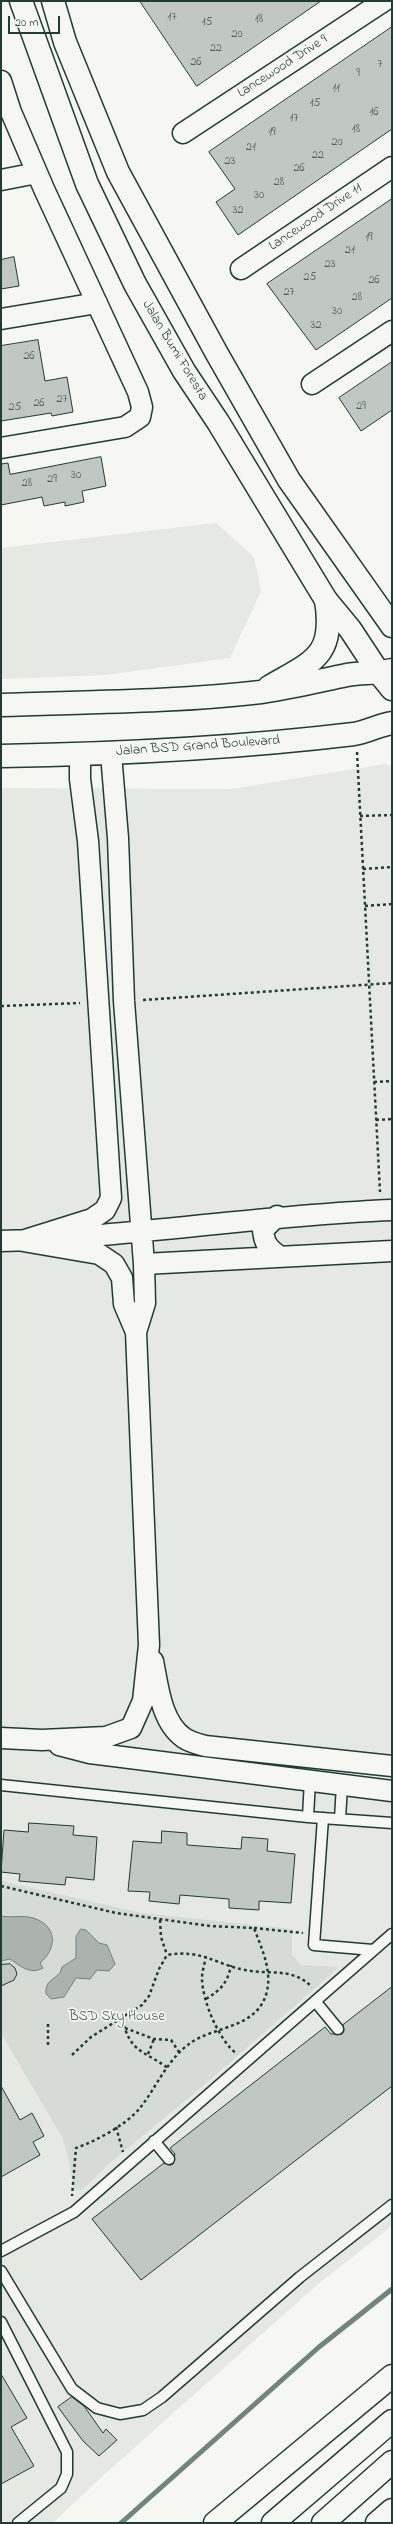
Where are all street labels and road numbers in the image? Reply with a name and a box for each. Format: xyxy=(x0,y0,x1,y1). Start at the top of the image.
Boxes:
street label: Lancewood Drive 9 xyxy=(235,32,331,102)
street label: Lancewood Drive 11 xyxy=(266,181,366,255)
street label: Jalan Bumi Foresta xyxy=(137,298,211,404)
street label: Jalan BSD Grand Boulevard xyxy=(115,733,281,761)

